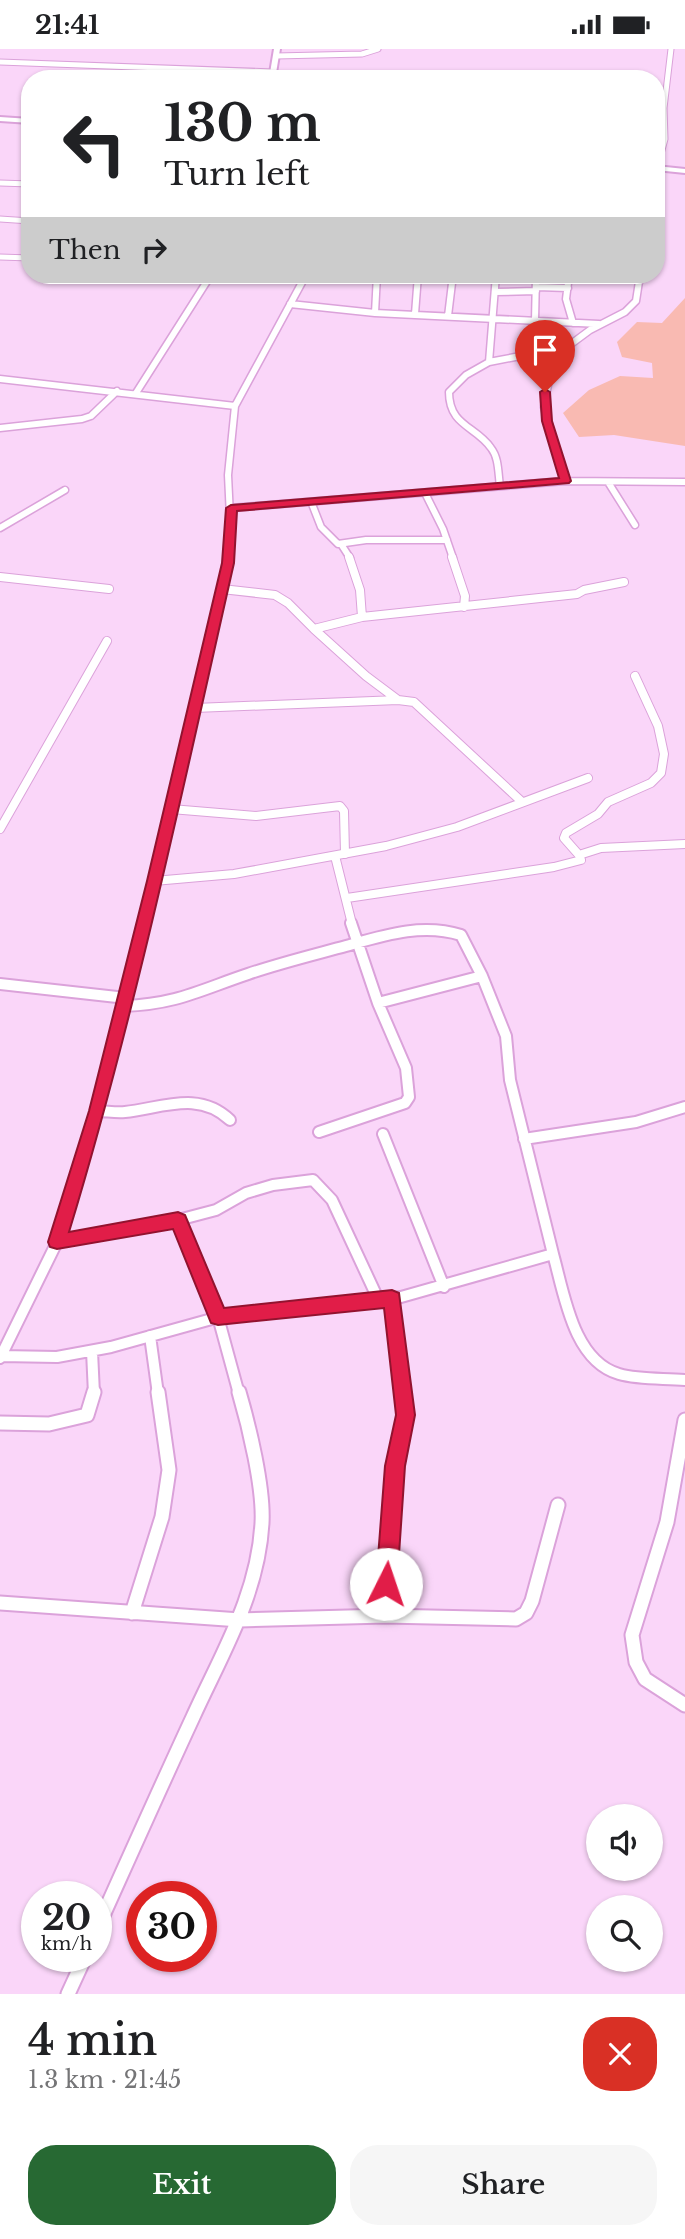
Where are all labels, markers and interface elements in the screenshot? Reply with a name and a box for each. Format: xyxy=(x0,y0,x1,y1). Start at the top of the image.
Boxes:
text: 21:41 xyxy=(35,9,99,41)
text: 130 m xyxy=(164,93,321,154)
icon: left xyxy=(49,98,140,189)
text: Turn left xyxy=(164,154,310,194)
icon: right xyxy=(135,231,173,269)
text: Then xyxy=(49,234,121,266)
pin xyxy=(515,320,575,392)
icon: arrive xyxy=(526,331,564,369)
position arrow xyxy=(349,1547,423,1621)
map controls xyxy=(586,1804,663,1972)
button: sound xyxy=(586,1804,663,1881)
speed limit sign: 30 xyxy=(126,1881,217,1972)
button: search xyxy=(586,1895,663,1972)
text: 20 xyxy=(42,1896,91,1939)
text: km/h xyxy=(41,1933,92,1955)
text: 4 min xyxy=(28,2014,157,2066)
button: close xyxy=(583,2017,657,2091)
text: 1.3 km · 21:45 xyxy=(28,2066,181,2094)
button: Exit xyxy=(28,2145,336,2225)
button: Share xyxy=(350,2145,657,2225)

